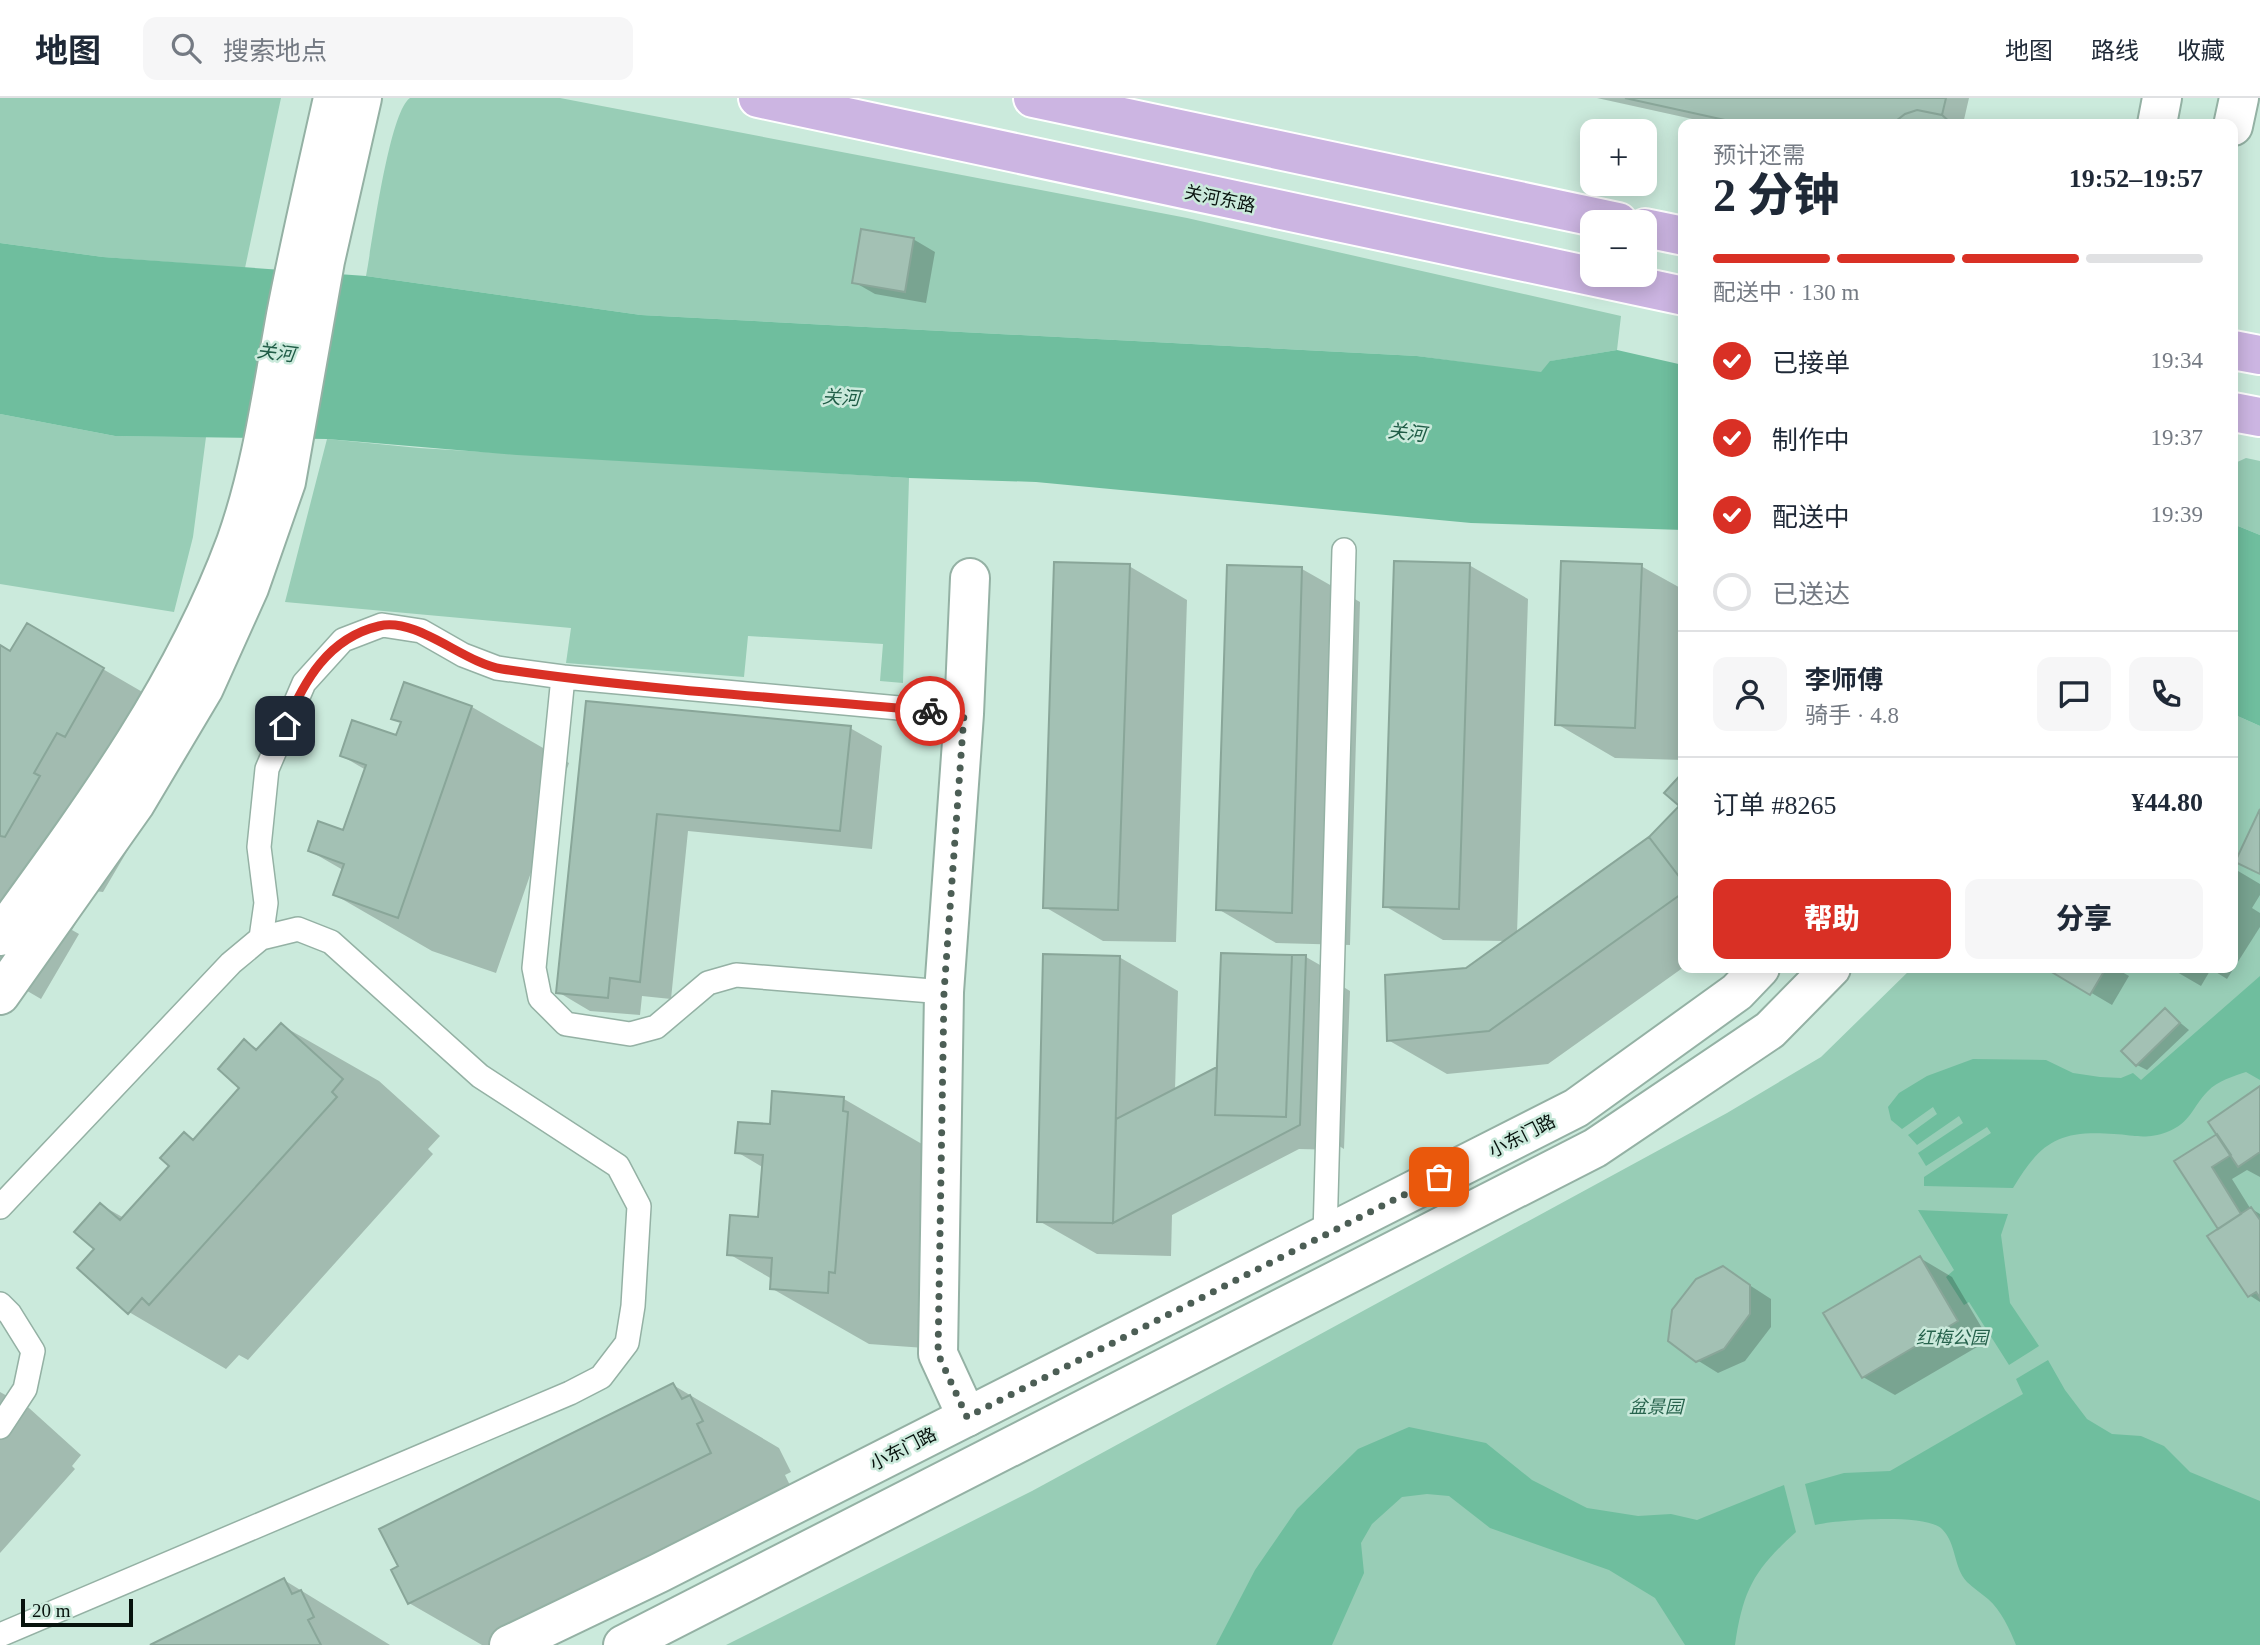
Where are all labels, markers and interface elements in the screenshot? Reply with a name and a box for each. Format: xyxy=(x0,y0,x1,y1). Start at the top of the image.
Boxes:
search box xyxy=(143,17,633,80)
icon: search xyxy=(167,29,205,67)
text: 地图 xyxy=(35,33,101,69)
text: 搜索地点 xyxy=(223,37,327,66)
text: 地图 xyxy=(2005,38,2053,64)
text: 路线 xyxy=(2091,38,2139,64)
text: 收藏 xyxy=(2177,38,2225,64)
map controls xyxy=(1580,119,1657,287)
button: + xyxy=(1580,119,1657,196)
text: 预计还需 xyxy=(1713,143,1805,168)
text: 19:52–19:57 xyxy=(2069,164,2203,193)
text: 2 分钟 xyxy=(1713,170,1840,221)
street label: 关河东路 xyxy=(1183,182,1257,216)
button: − xyxy=(1580,210,1657,287)
text: 配送中 · 130 m xyxy=(1713,280,1859,305)
water label: 关河 xyxy=(256,340,300,366)
icon: check xyxy=(1713,342,1751,380)
text: 19:34 xyxy=(2151,348,2203,373)
text: 已接单 xyxy=(1772,349,1850,378)
water label: 关河 xyxy=(821,386,864,409)
icon: check xyxy=(1713,419,1751,457)
water label: 关河 xyxy=(1387,420,1431,445)
text: 19:37 xyxy=(2151,425,2203,450)
text: 制作中 xyxy=(1772,426,1850,455)
icon: check xyxy=(1713,496,1751,534)
text: 19:39 xyxy=(2151,502,2203,527)
text: 配送中 xyxy=(1772,503,1850,532)
text: 已送达 xyxy=(1772,580,1850,609)
button: person xyxy=(1713,657,1787,731)
button: chat xyxy=(2037,657,2111,731)
button: phone xyxy=(2129,657,2203,731)
text: 李师傅 xyxy=(1805,666,1883,695)
courier xyxy=(895,676,965,746)
icon: bike xyxy=(911,692,949,730)
pin xyxy=(255,696,315,756)
text: 骑手 · 4.8 xyxy=(1805,703,1899,728)
icon: home xyxy=(266,707,304,745)
text: ¥44.80 xyxy=(2132,788,2203,817)
text: 订单 #8265 xyxy=(1713,791,1837,820)
button: 帮助 xyxy=(1713,879,1951,959)
button: 分享 xyxy=(1965,879,2203,959)
street label: 小东门路 xyxy=(1485,1111,1559,1161)
pin xyxy=(1409,1147,1469,1207)
icon: bag xyxy=(1420,1158,1458,1196)
park label: 红梅公园 xyxy=(1916,1328,1991,1348)
park label: 盆景园 xyxy=(1629,1397,1686,1417)
street label: 小东门路 xyxy=(866,1424,940,1474)
scale bar xyxy=(21,1596,133,1628)
text: 20 m xyxy=(32,1600,71,1621)

